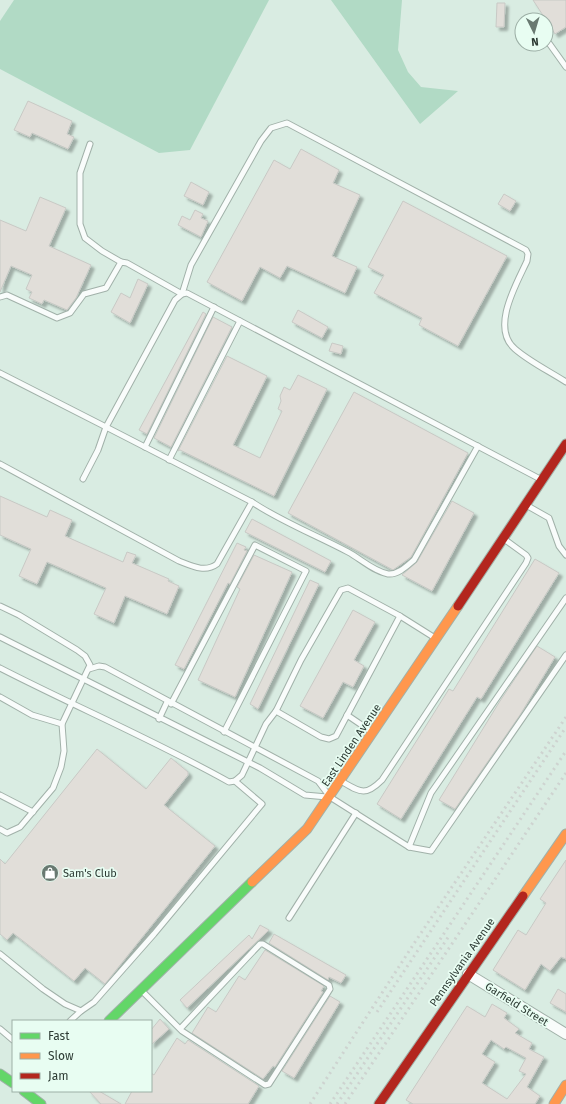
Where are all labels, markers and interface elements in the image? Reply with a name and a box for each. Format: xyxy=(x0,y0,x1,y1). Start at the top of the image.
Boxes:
north arrow xyxy=(514,12,554,52)
text: N xyxy=(531,35,539,48)
street label: East Linden Avenue xyxy=(319,701,384,789)
shop icon: Sam's Club xyxy=(40,863,60,883)
place label: Sam's Club xyxy=(63,867,117,880)
street label: Pennsylvania Avenue xyxy=(427,916,498,1009)
street label: Garfield Street xyxy=(483,980,551,1029)
legend xyxy=(12,1020,152,1092)
text: Fast xyxy=(48,1029,70,1043)
text: Slow xyxy=(48,1049,74,1063)
text: Jam xyxy=(48,1069,68,1083)

